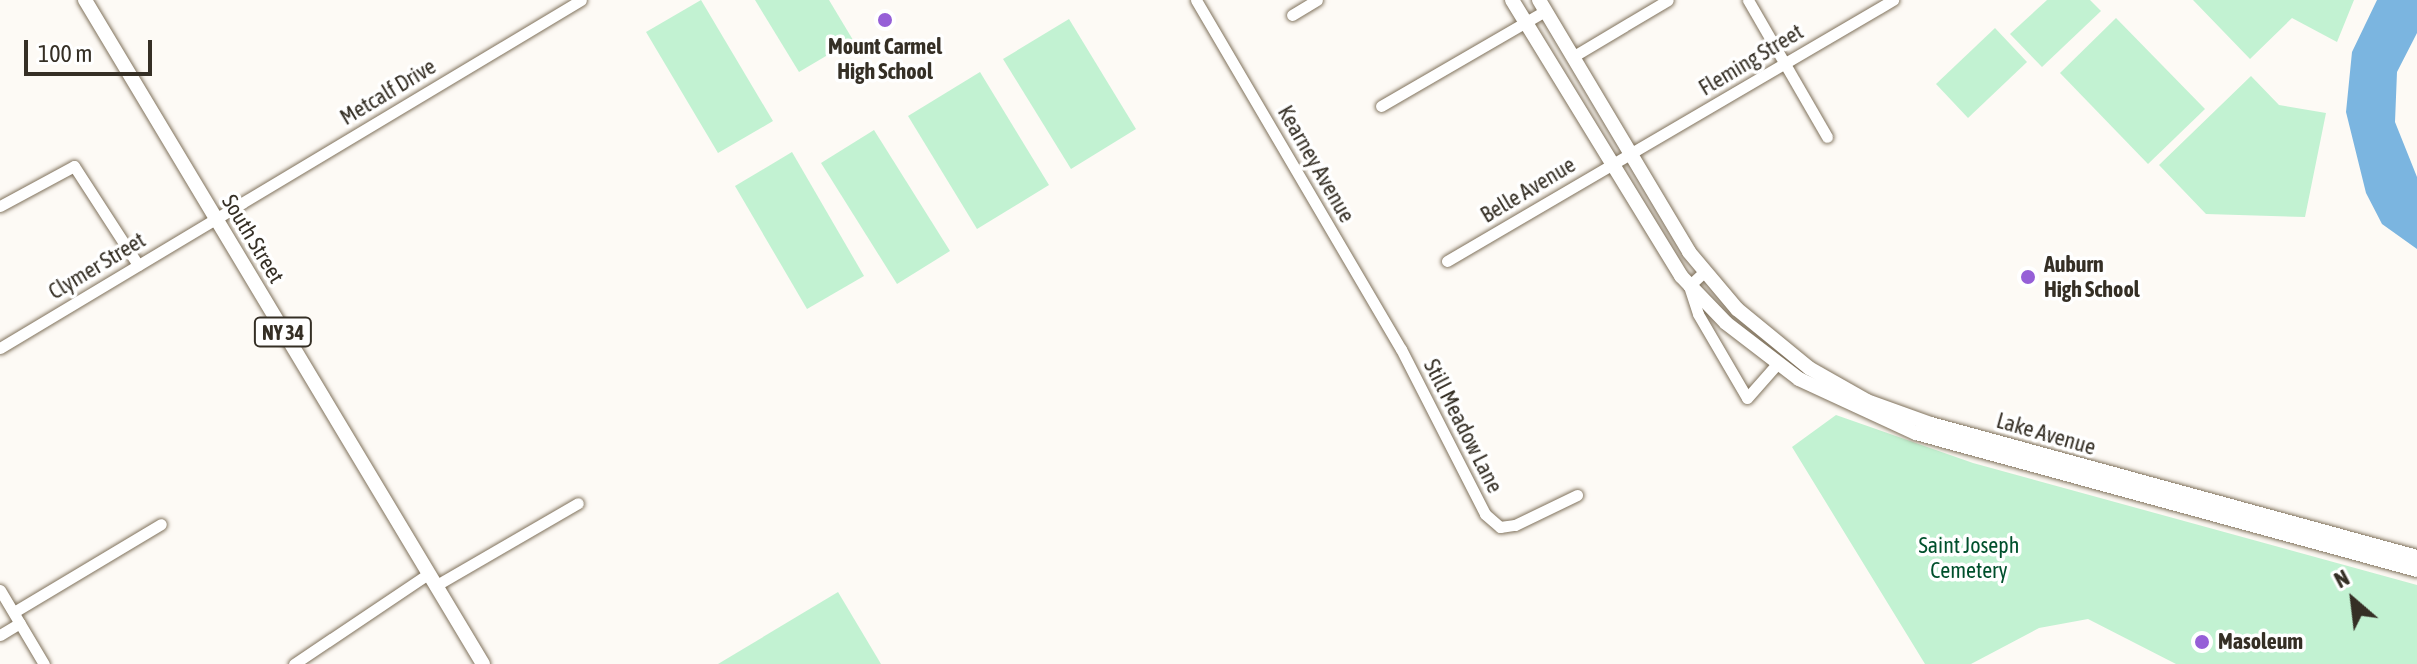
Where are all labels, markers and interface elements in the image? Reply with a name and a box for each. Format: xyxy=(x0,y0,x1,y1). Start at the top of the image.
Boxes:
marker: Mount Carmel High School xyxy=(876,11,894,29)
street label: Fleming Street xyxy=(1694,19,1808,101)
scale bar xyxy=(28,24,156,74)
place label: Mount Carmel High School xyxy=(828,33,942,84)
text: 100 m xyxy=(38,40,92,67)
street label: Metcalf Drive xyxy=(335,53,441,131)
street label: Kearney Avenue xyxy=(1272,101,1360,227)
street label: Belle Avenue xyxy=(1476,151,1580,229)
street label: South Street xyxy=(216,190,290,288)
street label: Clymer Street xyxy=(44,227,150,305)
place label: Auburn High School xyxy=(2044,251,2140,302)
marker: Auburn High School xyxy=(2019,268,2037,286)
road number: NY 34 xyxy=(253,316,313,348)
street label: Still Meadow Lane xyxy=(1418,355,1508,497)
street label: Lake Avenue xyxy=(1993,407,2099,461)
park label: Saint Joseph Cemetery xyxy=(1919,532,2019,584)
north arrow xyxy=(2313,560,2393,640)
text: N xyxy=(2330,564,2354,593)
place label: Masoleum xyxy=(2218,629,2303,655)
marker: Masoleum xyxy=(2193,633,2211,651)

